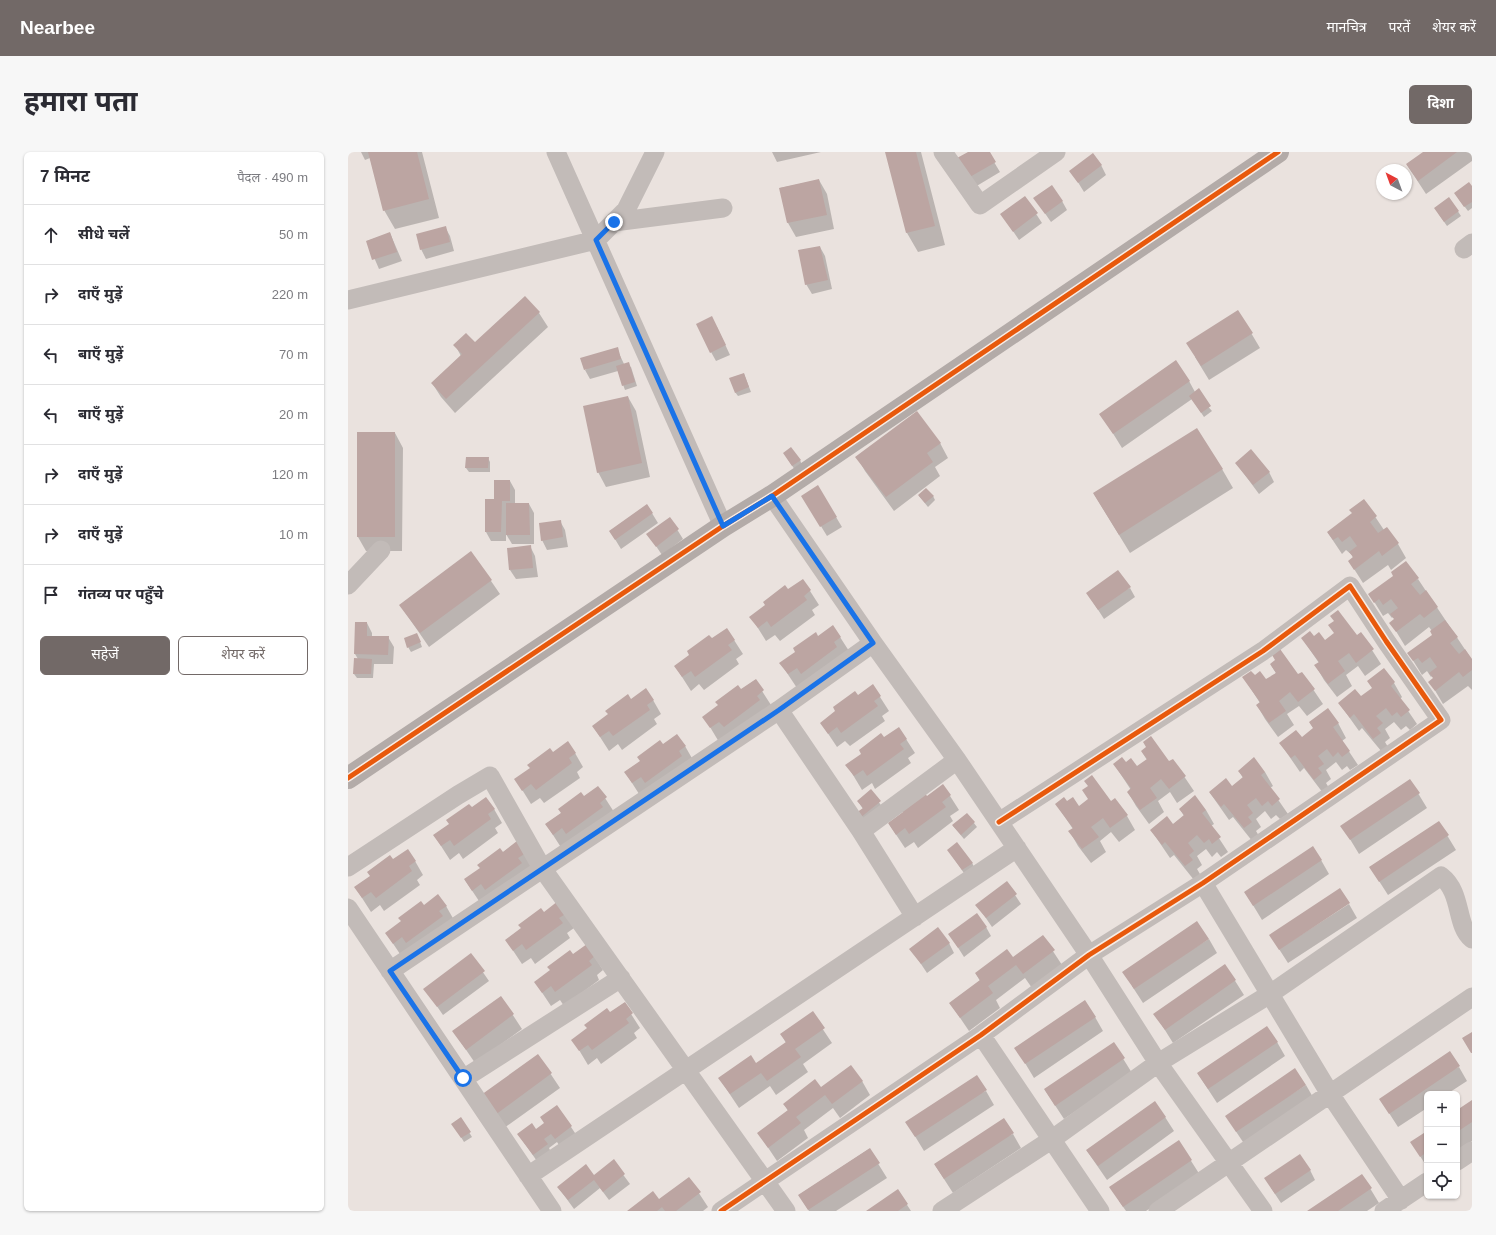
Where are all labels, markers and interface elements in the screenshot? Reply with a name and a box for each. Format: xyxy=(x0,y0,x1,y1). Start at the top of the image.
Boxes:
text: Nearbee xyxy=(20,17,95,38)
text: मानचित्र xyxy=(1327,19,1367,35)
text: परतें xyxy=(1389,19,1410,35)
text: शेयर करें xyxy=(1432,19,1476,35)
button: दिशा xyxy=(1409,85,1472,124)
text: हमारा पता xyxy=(24,86,138,117)
north arrow xyxy=(1376,164,1412,200)
text: 7 मिनट xyxy=(40,167,90,186)
text: पैदल · 490 m xyxy=(237,170,308,185)
route end xyxy=(605,213,623,231)
icon: ahead xyxy=(40,224,62,246)
text: सीधे चलें xyxy=(78,225,129,242)
text: 50 m xyxy=(279,227,308,242)
icon: right xyxy=(40,284,62,306)
text: दाएँ मुड़ें xyxy=(78,285,122,302)
text: 220 m xyxy=(272,287,308,302)
icon: left xyxy=(40,344,62,366)
text: बाएँ मुड़ें xyxy=(78,345,123,362)
text: 70 m xyxy=(279,347,308,362)
icon: left xyxy=(40,404,62,426)
text: बाएँ मुड़ें xyxy=(78,405,123,422)
text: 20 m xyxy=(279,407,308,422)
icon: right xyxy=(40,464,62,486)
text: दाएँ मुड़ें xyxy=(78,465,122,482)
text: 120 m xyxy=(272,467,308,482)
icon: right xyxy=(40,524,62,546)
text: दाएँ मुड़ें xyxy=(78,525,122,542)
text: 10 m xyxy=(279,527,308,542)
icon: arrive xyxy=(40,584,62,606)
text: गंतव्य पर पहुँचे xyxy=(78,585,163,602)
button: सहेजें xyxy=(40,636,170,675)
button: शेयर करें xyxy=(178,636,308,675)
route start xyxy=(454,1069,472,1087)
map controls xyxy=(1424,1091,1460,1199)
button: + xyxy=(1424,1091,1460,1127)
button: − xyxy=(1424,1127,1460,1163)
button: locate xyxy=(1424,1163,1460,1199)

